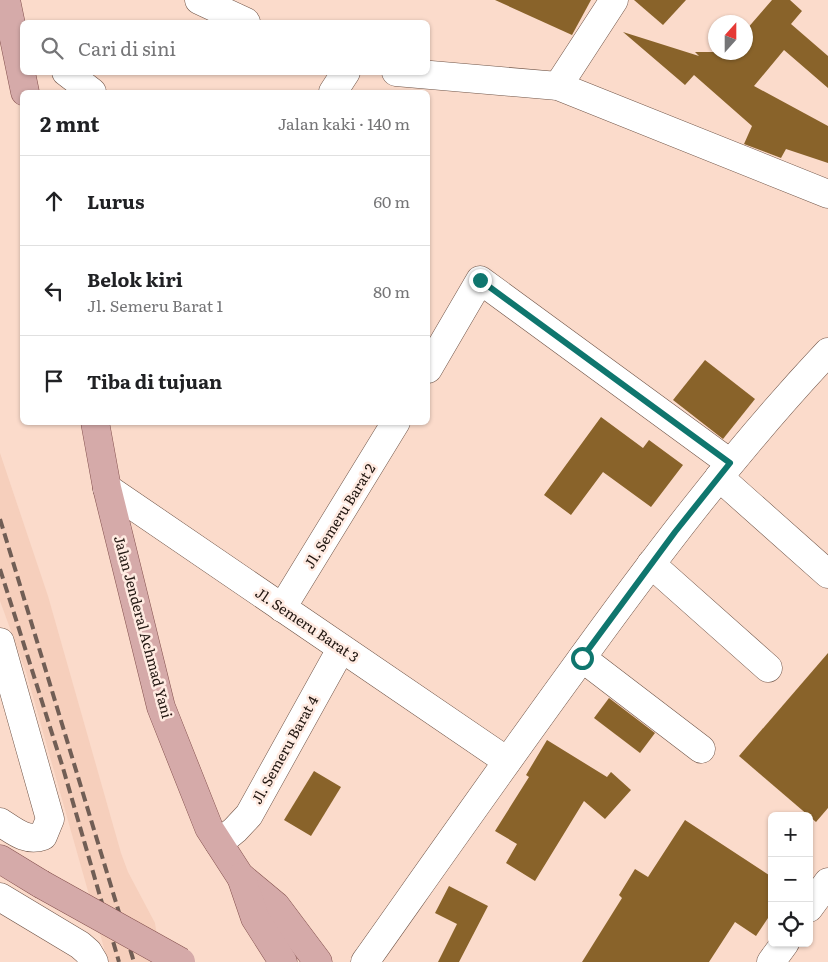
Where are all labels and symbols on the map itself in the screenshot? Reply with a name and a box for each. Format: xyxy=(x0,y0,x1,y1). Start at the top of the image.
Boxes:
north arrow xyxy=(708,15,753,60)
route end xyxy=(469,269,492,292)
street label: Jl. Semeru Barat 2 xyxy=(299,459,380,572)
street label: Jalan Jenderal Achmad Yani xyxy=(110,533,178,721)
street label: Jl. Semeru Barat 3 xyxy=(252,582,363,666)
route start xyxy=(571,647,594,670)
street label: Jl. Semeru Barat 4 xyxy=(246,692,322,807)

